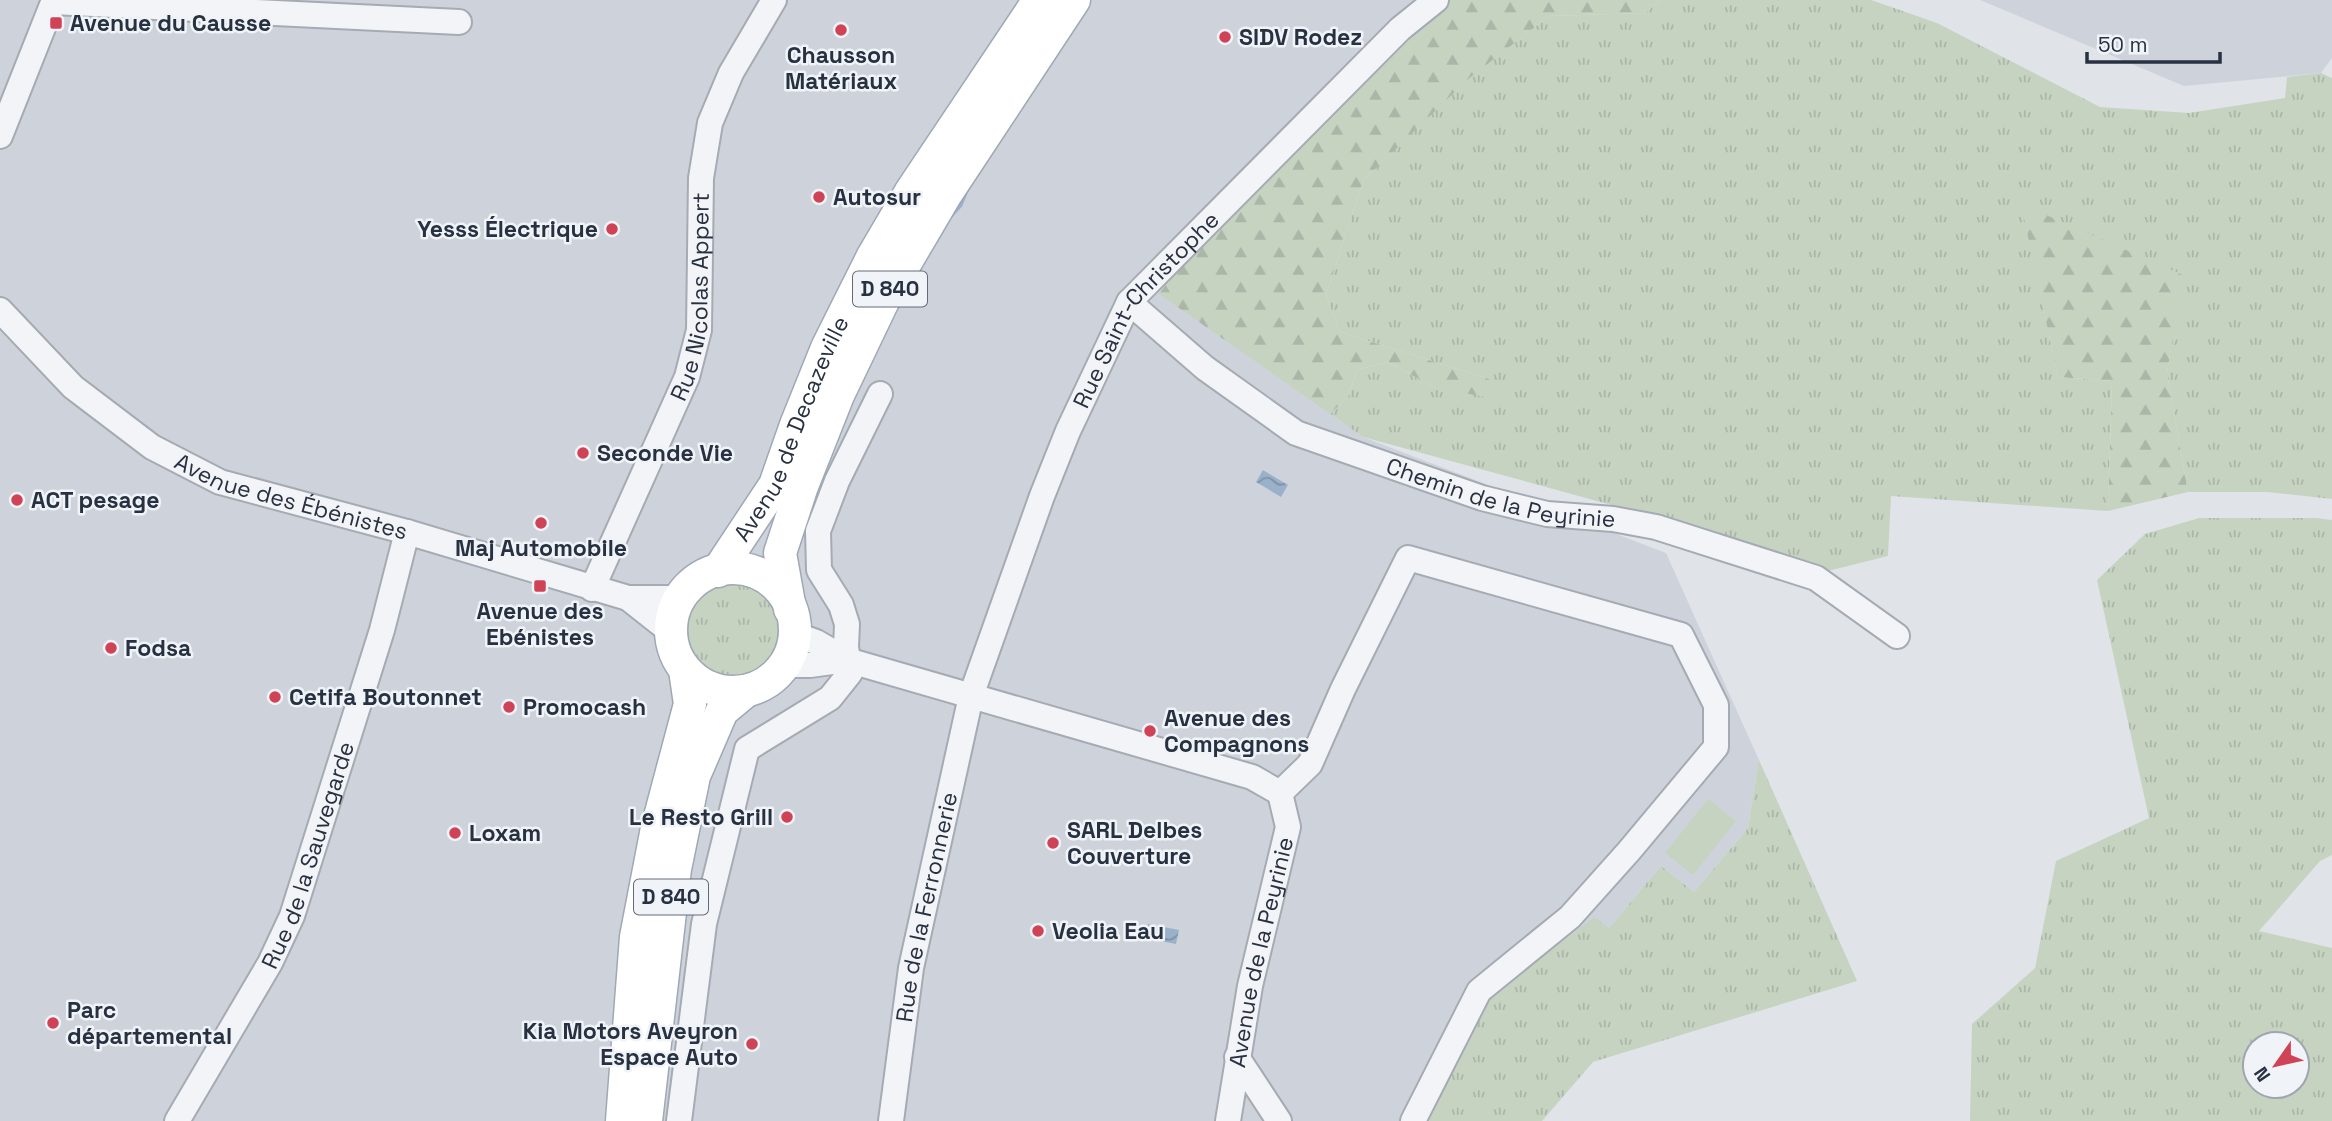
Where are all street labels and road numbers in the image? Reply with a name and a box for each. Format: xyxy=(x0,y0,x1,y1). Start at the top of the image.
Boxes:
street label: Rue Nicolas Appert xyxy=(663,192,716,406)
street label: Rue Saint-Christophe xyxy=(1066,205,1226,413)
road number: D 840 xyxy=(853,272,927,306)
street label: Avenue de Decazeville xyxy=(727,311,856,547)
street label: Avenue des Ébénistes xyxy=(169,446,411,546)
street label: Chemin de la Peyrinie xyxy=(1382,451,1616,534)
street label: Rue de la Sauvegarde xyxy=(254,738,361,974)
street label: Rue de la Ferronnerie xyxy=(889,789,964,1024)
street label: Avenue de la Peyrinie xyxy=(1222,834,1300,1070)
road number: D 840 xyxy=(634,880,708,914)

